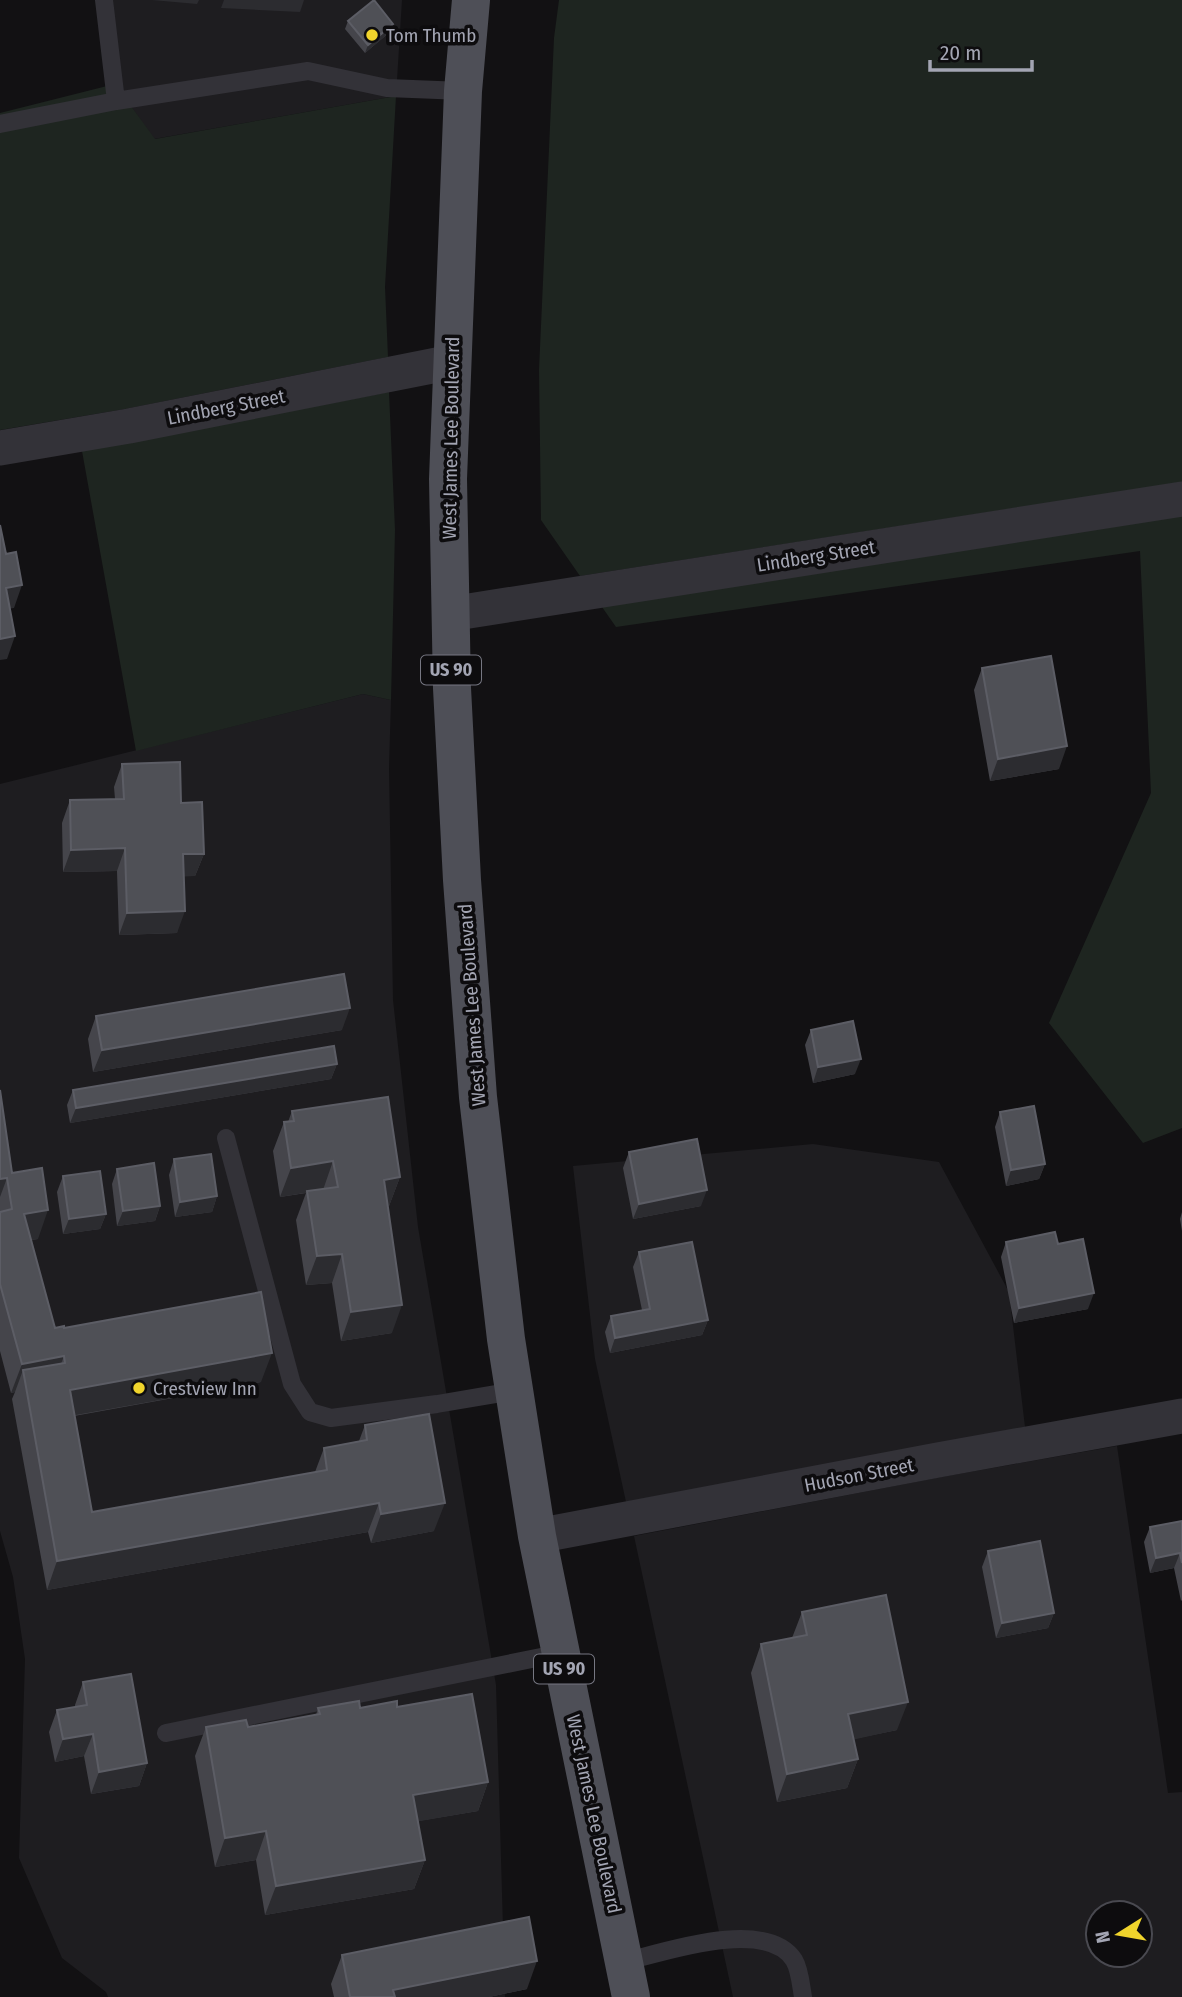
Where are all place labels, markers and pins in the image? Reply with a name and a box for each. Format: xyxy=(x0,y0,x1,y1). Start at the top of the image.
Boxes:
place label: Tom Thumb xyxy=(386,24,476,47)
marker: Tom Thumb xyxy=(364,27,380,43)
place label: Crestview Inn xyxy=(153,1377,257,1400)
marker: Crestview Inn xyxy=(131,1380,147,1396)

